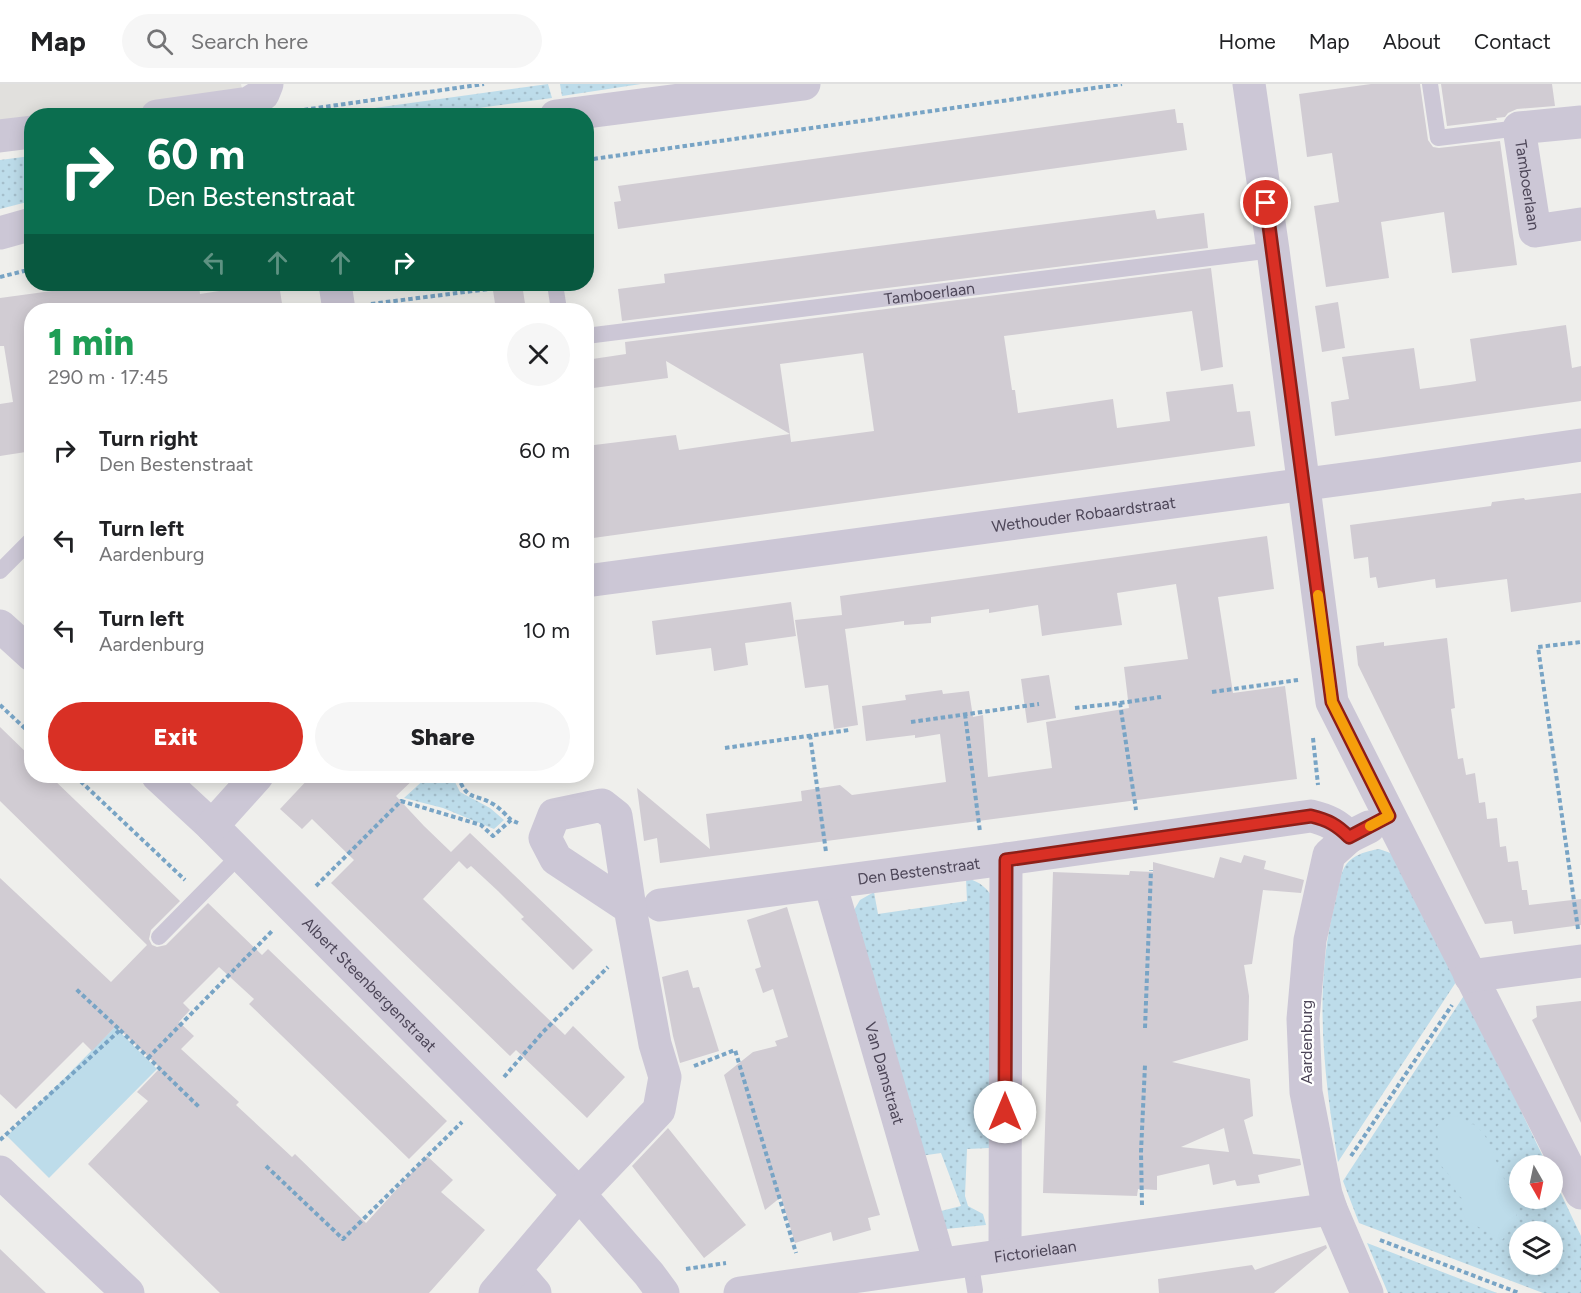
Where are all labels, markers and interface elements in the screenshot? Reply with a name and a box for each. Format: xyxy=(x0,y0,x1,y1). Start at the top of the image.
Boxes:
search box xyxy=(122,14,542,68)
text: Map xyxy=(30,24,86,58)
icon: search xyxy=(143,25,176,58)
text: Search here xyxy=(191,28,308,55)
text: Home xyxy=(1219,29,1276,54)
text: Map xyxy=(1309,29,1350,54)
text: About xyxy=(1383,29,1441,54)
text: Contact xyxy=(1474,29,1551,54)
text: 60 m xyxy=(147,129,245,180)
icon: right xyxy=(48,132,126,210)
street label: Tamboerlaan xyxy=(1511,138,1544,232)
pin xyxy=(1240,177,1291,228)
text: Den Bestenstraat xyxy=(147,180,355,213)
icon: arrive xyxy=(1249,186,1282,219)
icon: left xyxy=(198,246,231,279)
icon: ahead xyxy=(261,246,294,279)
icon: ahead xyxy=(324,246,357,279)
icon: right xyxy=(387,246,420,279)
street label: Tamboerlaan xyxy=(883,278,976,308)
text: 1 min xyxy=(48,321,134,364)
button: close xyxy=(507,323,570,386)
text: 290 m · 17:45 xyxy=(48,365,168,389)
text: Turn right xyxy=(99,425,198,452)
icon: right xyxy=(48,434,81,467)
text: 60 m xyxy=(519,437,570,464)
text: Den Bestenstraat xyxy=(99,452,253,476)
street label: Wethouder Robaardstraat xyxy=(990,492,1177,536)
text: Turn left xyxy=(99,515,185,542)
icon: left xyxy=(48,524,81,557)
text: 80 m xyxy=(518,527,570,554)
text: Aardenburg xyxy=(99,542,205,566)
text: Turn left xyxy=(99,605,185,632)
icon: left xyxy=(48,614,81,647)
text: 10 m xyxy=(523,617,570,644)
text: Aardenburg xyxy=(99,632,205,656)
button: Exit xyxy=(48,702,303,771)
button: Share xyxy=(315,702,570,771)
street label: Den Bestenstraat xyxy=(856,853,981,888)
street label: Albert Steenbergenstraat xyxy=(299,913,441,1055)
street label: Aardenburg xyxy=(1297,1000,1316,1084)
street label: Van Damstraat xyxy=(861,1020,909,1127)
position arrow xyxy=(973,1080,1037,1144)
north arrow xyxy=(1509,1155,1563,1209)
map controls xyxy=(1509,1155,1563,1275)
button: layers xyxy=(1509,1221,1563,1275)
street label: Fictorielaan xyxy=(993,1236,1078,1266)

